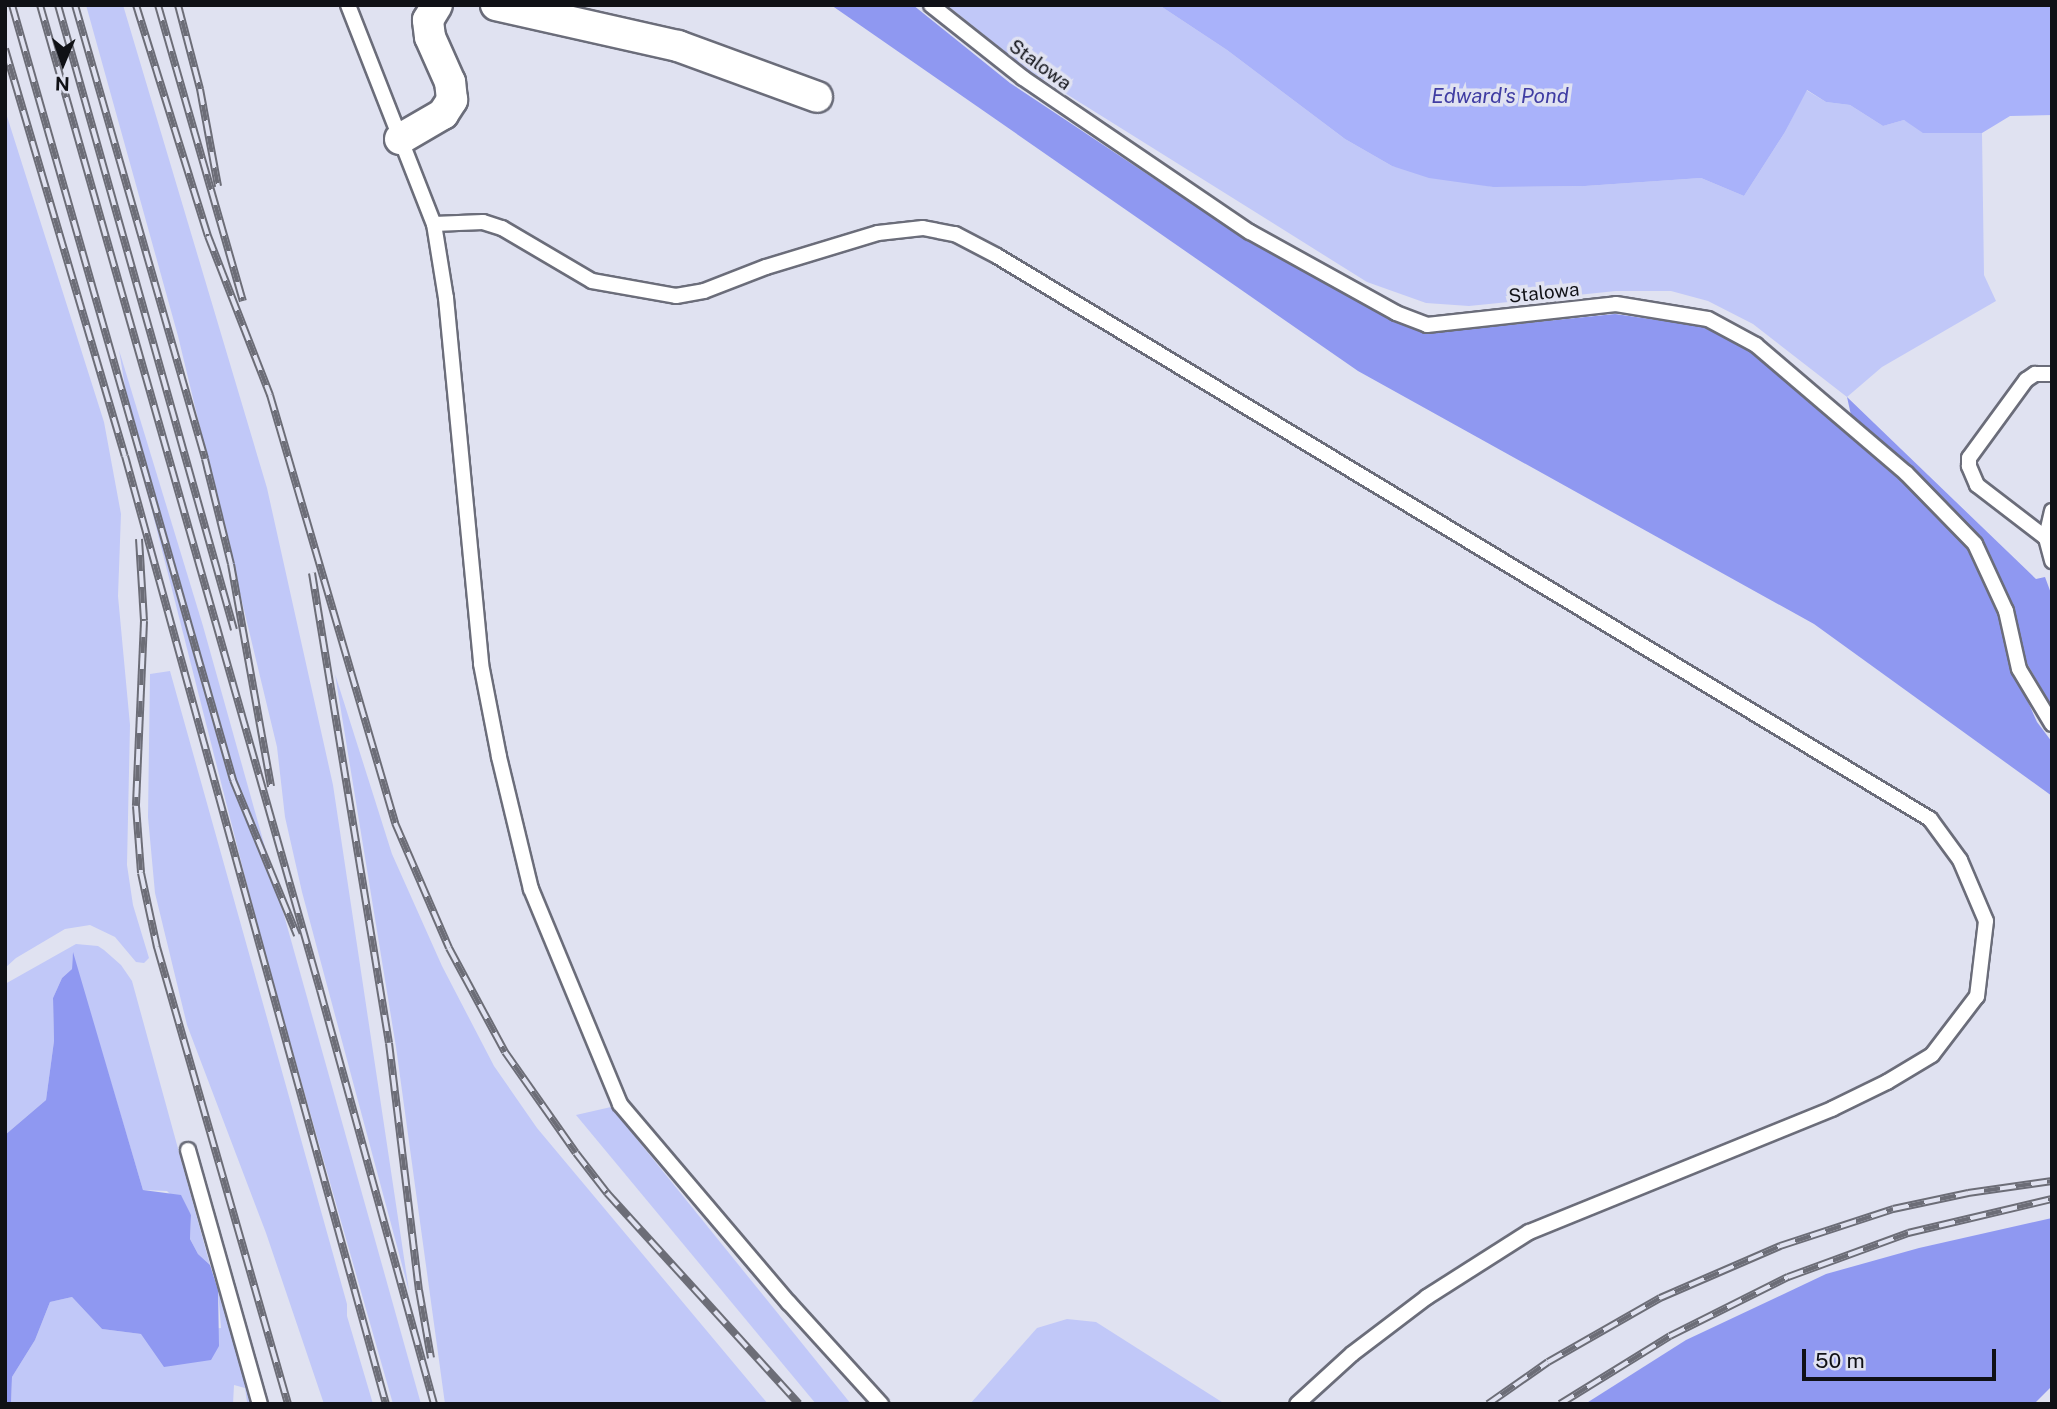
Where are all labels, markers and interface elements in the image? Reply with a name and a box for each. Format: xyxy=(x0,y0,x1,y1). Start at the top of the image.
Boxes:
north arrow xyxy=(28,28,98,98)
street label: Stalowa xyxy=(1005,35,1075,95)
text: N xyxy=(54,73,70,95)
water label: Edward's Pond xyxy=(1431,83,1569,109)
street label: Stalowa xyxy=(1507,278,1581,308)
scale bar xyxy=(1805,1336,1999,1380)
text: 50 m xyxy=(1815,1348,1865,1373)

